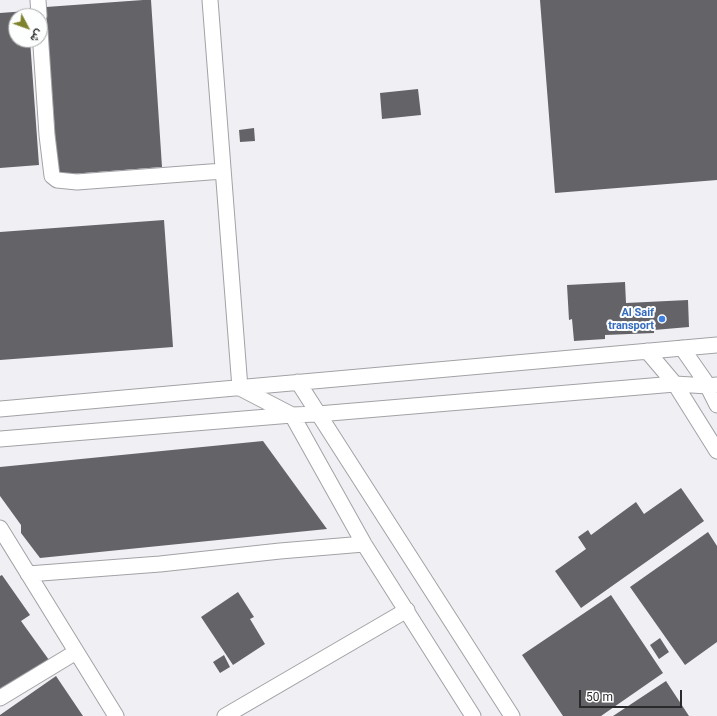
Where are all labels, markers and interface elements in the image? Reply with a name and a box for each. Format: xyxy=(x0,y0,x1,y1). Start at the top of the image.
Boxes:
north arrow xyxy=(8,8,48,48)
text: ش xyxy=(27,26,46,45)
place label: Al Saif transport xyxy=(608,306,654,332)
marker: Al Saif transport xyxy=(657,314,667,324)
scale bar xyxy=(581,682,684,708)
text: 50 m xyxy=(586,690,613,704)

